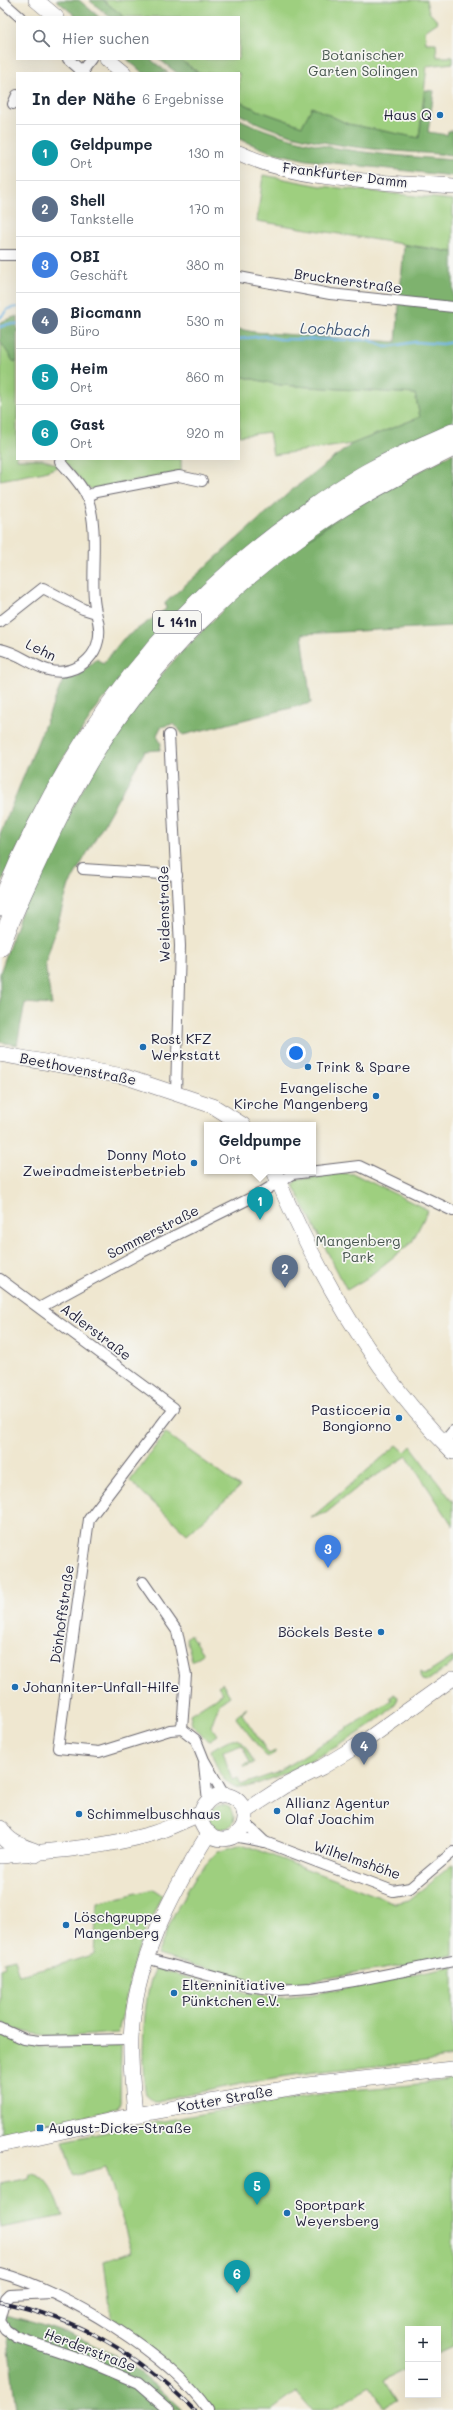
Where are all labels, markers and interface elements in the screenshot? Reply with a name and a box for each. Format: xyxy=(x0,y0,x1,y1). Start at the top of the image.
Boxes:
search box xyxy=(16,16,240,60)
icon: search xyxy=(30,27,52,49)
text: Hier suchen xyxy=(62,28,149,48)
park label: Botanischer Garten Solingen xyxy=(308,45,418,80)
text: In der Nähe xyxy=(32,87,136,109)
text: 6 Ergebnisse xyxy=(142,90,224,107)
place label: Haus Q xyxy=(383,105,432,124)
marker: Haus Q xyxy=(435,110,445,120)
text: Geldpumpe xyxy=(70,134,152,154)
text: 1 xyxy=(42,144,48,161)
text: 130 m xyxy=(188,144,224,161)
text: Ort xyxy=(70,154,93,171)
street label: Frankfurter Damm xyxy=(281,157,409,192)
text: Shell xyxy=(70,190,105,210)
text: 2 xyxy=(41,200,49,217)
text: 170 m xyxy=(188,200,224,217)
text: Tankstelle xyxy=(70,210,134,227)
text: OBI xyxy=(70,246,100,266)
text: 3 xyxy=(41,256,49,273)
text: 380 m xyxy=(186,256,224,273)
street label: Brucknerstraße xyxy=(293,264,403,297)
text: Geschäft xyxy=(70,266,128,283)
text: Biccmann xyxy=(70,302,141,322)
text: 4 xyxy=(41,312,49,329)
text: 530 m xyxy=(186,312,224,329)
water label: Lochbach xyxy=(299,317,371,341)
text: Büro xyxy=(70,322,99,339)
text: Heim xyxy=(70,358,108,378)
text: 5 xyxy=(41,368,49,385)
text: 860 m xyxy=(186,368,224,385)
text: Ort xyxy=(70,378,93,395)
text: Gast xyxy=(70,414,105,434)
text: 6 xyxy=(41,424,49,441)
text: 920 m xyxy=(187,424,224,441)
text: Ort xyxy=(70,434,93,451)
road number: L 141n xyxy=(153,611,201,633)
street label: Lehn xyxy=(23,634,60,665)
street label: Weidenstraße xyxy=(153,865,174,963)
place label: Rost KFZ Werkstatt xyxy=(151,1029,220,1064)
marker: Rost KFZ Werkstatt xyxy=(138,1042,148,1052)
your location xyxy=(286,1043,306,1063)
street label: Beethovenstraße xyxy=(18,1048,138,1089)
place label: Trink & Spare xyxy=(316,1057,410,1076)
marker: Trink & Spare xyxy=(303,1062,313,1072)
place label: Evangelische Kirche Mangenberg xyxy=(234,1078,368,1113)
marker: Evangelische Kirche Mangenberg xyxy=(371,1091,381,1101)
popup xyxy=(204,1122,316,1174)
text: Geldpumpe xyxy=(219,1130,301,1150)
place label: Donny Moto Zweiradmeisterbetrieb xyxy=(23,1145,186,1180)
text: Ort xyxy=(219,1150,241,1167)
marker: Donny Moto Zweiradmeisterbetrieb xyxy=(189,1158,199,1168)
pin: 1 xyxy=(247,1187,273,1220)
street label: Sommerstraße xyxy=(104,1200,202,1263)
park label: Mangenberg Park xyxy=(316,1231,400,1266)
pin: 2 xyxy=(272,1255,298,1288)
street label: Adlerstraße xyxy=(57,1299,136,1364)
place label: Pasticceria Bongiorno xyxy=(311,1400,391,1435)
marker: Pasticceria Bongiorno xyxy=(394,1413,404,1423)
pin: 3 xyxy=(315,1535,341,1568)
street label: Dönhoffstraße xyxy=(45,1564,78,1664)
place label: Böckels Beste xyxy=(278,1622,373,1641)
marker: Böckels Beste xyxy=(376,1627,386,1637)
place label: Johanniter-Unfall-Hilfe xyxy=(23,1677,179,1696)
marker: Johanniter-Unfall-Hilfe xyxy=(10,1682,20,1692)
pin: 4 xyxy=(351,1732,377,1765)
place label: Allianz Agentur Olaf Joachim xyxy=(285,1793,390,1828)
place label: Schimmelbuschhaus xyxy=(87,1804,220,1823)
marker: Allianz Agentur Olaf Joachim xyxy=(272,1806,282,1816)
marker: Schimmelbuschhaus xyxy=(74,1809,84,1819)
street label: Wilhelmshöhe xyxy=(311,1836,403,1883)
place label: Löschgruppe Mangenberg xyxy=(74,1907,161,1942)
marker: Löschgruppe Mangenberg xyxy=(61,1920,71,1930)
place label: Elterninitiative Pünktchen e.V. xyxy=(182,1975,285,2010)
marker: Elterninitiative Pünktchen e.V. xyxy=(169,1988,179,1998)
street label: Kotter Straße xyxy=(176,2081,274,2116)
place label: August-Dicke-Straße xyxy=(48,2118,191,2137)
marker: August-Dicke-Straße xyxy=(35,2123,45,2133)
pin: 5 xyxy=(244,2172,270,2205)
place label: Sportpark Weyersberg xyxy=(295,2195,379,2230)
marker: Sportpark Weyersberg xyxy=(282,2208,292,2218)
pin: 6 xyxy=(224,2260,250,2293)
street label: Herderstraße xyxy=(42,2323,139,2376)
map controls xyxy=(405,2326,441,2398)
button: + xyxy=(405,2326,441,2362)
button: − xyxy=(405,2362,441,2398)

